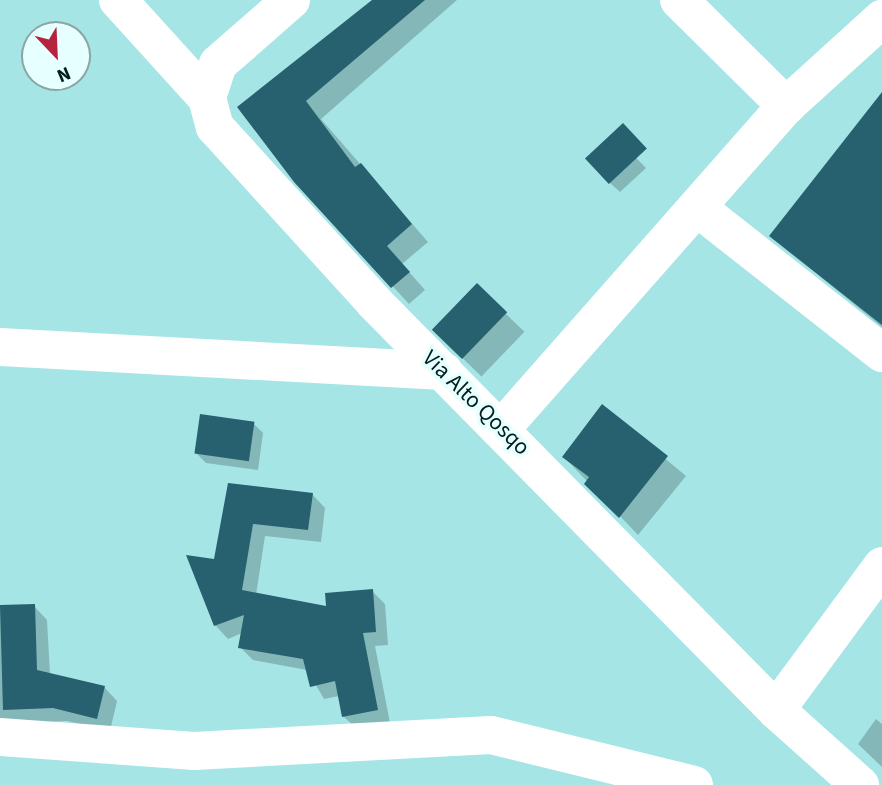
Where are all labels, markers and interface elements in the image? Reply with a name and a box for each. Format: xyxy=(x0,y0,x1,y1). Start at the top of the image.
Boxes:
north arrow xyxy=(21,21,91,91)
text: N xyxy=(53,59,75,89)
street label: Via Alto Qosqo xyxy=(416,345,536,461)

